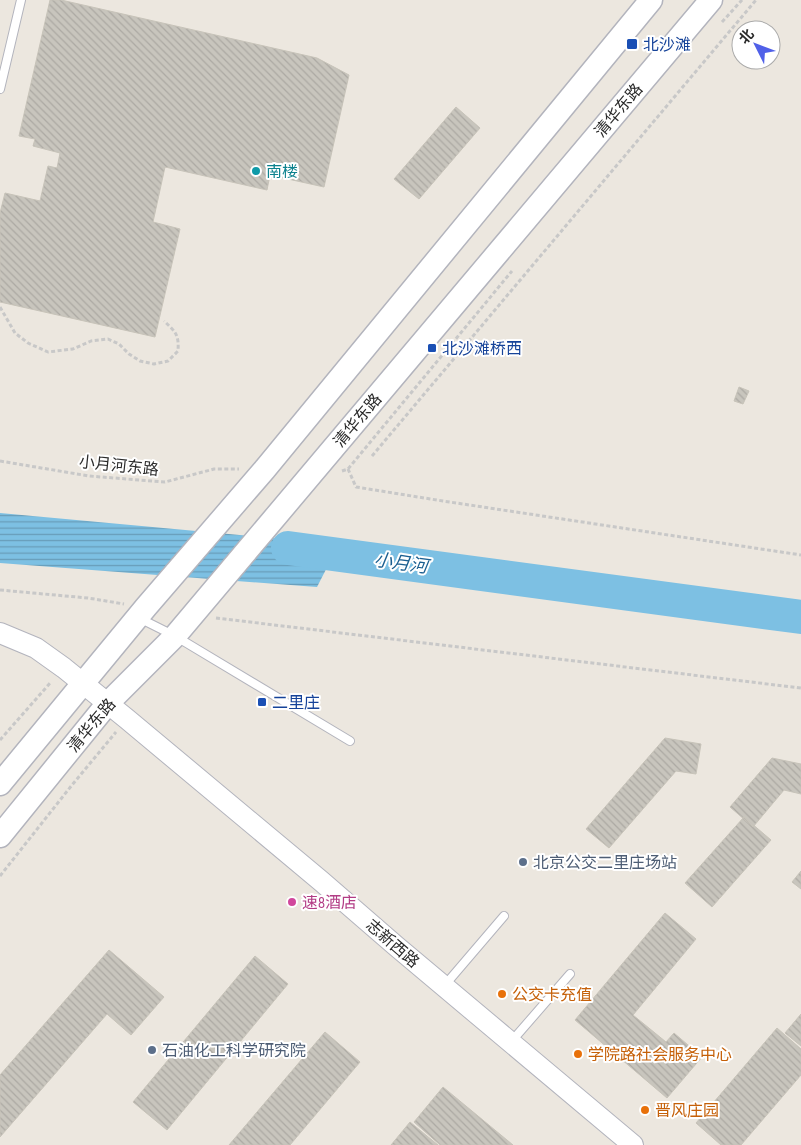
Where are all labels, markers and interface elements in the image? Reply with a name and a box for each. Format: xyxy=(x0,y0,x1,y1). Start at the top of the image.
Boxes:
north arrow xyxy=(731,20,781,70)
text: 北 xyxy=(736,26,758,48)
place label: 北沙滩 xyxy=(643,36,691,55)
marker: 北沙滩 xyxy=(625,37,639,51)
street label: 清华东路 xyxy=(591,80,647,142)
place label: 南楼 xyxy=(266,163,298,182)
marker: 南楼 xyxy=(250,165,262,177)
place label: 北沙滩桥西 xyxy=(442,340,522,359)
marker: 北沙滩桥西 xyxy=(426,342,438,354)
street label: 清华东路 xyxy=(330,390,386,452)
street label: 小月河东路 xyxy=(78,453,160,480)
water label: 小月河 xyxy=(373,549,432,578)
place label: 二里庄 xyxy=(272,694,320,713)
street label: 清华东路 xyxy=(64,695,120,757)
marker: 二里庄 xyxy=(256,696,268,708)
place label: 北京公交二里庄场站 xyxy=(533,854,677,873)
marker: 北京公交二里庄场站 xyxy=(517,856,529,868)
place label: 速8酒店 xyxy=(302,894,357,913)
marker: 速8酒店 xyxy=(286,896,298,908)
street label: 志新西路 xyxy=(362,916,422,972)
place label: 公交卡充值 xyxy=(512,986,592,1005)
marker: 公交卡充值 xyxy=(496,988,508,1000)
place label: 石油化工科学研究院 xyxy=(162,1042,306,1061)
marker: 石油化工科学研究院 xyxy=(146,1044,158,1056)
place label: 学院路社会服务中心 xyxy=(588,1046,732,1065)
marker: 学院路社会服务中心 xyxy=(572,1048,584,1060)
place label: 晋风庄园 xyxy=(655,1102,719,1121)
marker: 晋风庄园 xyxy=(639,1104,651,1116)

